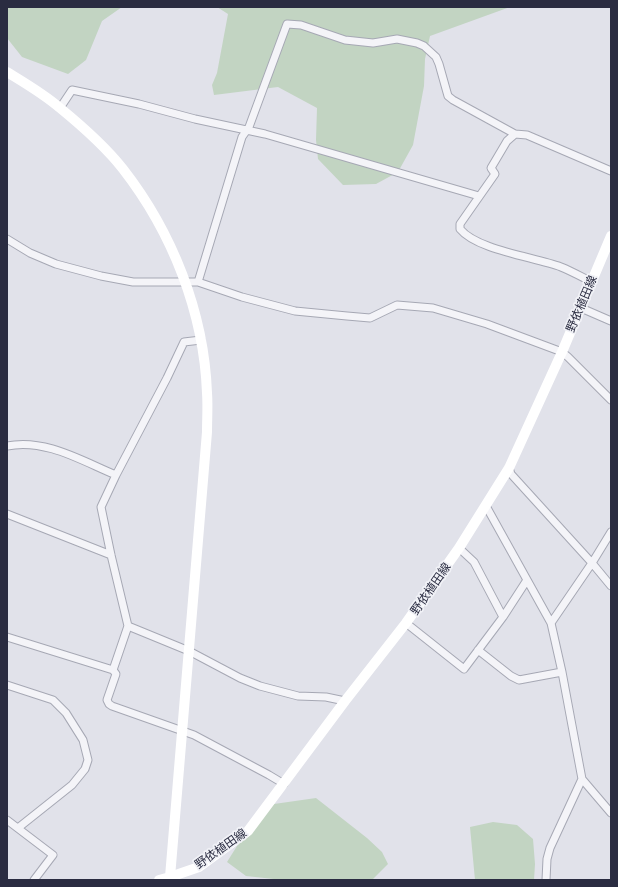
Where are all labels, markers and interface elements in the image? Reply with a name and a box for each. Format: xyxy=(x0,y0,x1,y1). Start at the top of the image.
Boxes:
street label: 野依植田線 xyxy=(564,274,600,334)
street label: 野依植田線 xyxy=(408,560,454,618)
street label: 野依植田線 xyxy=(192,826,250,872)

